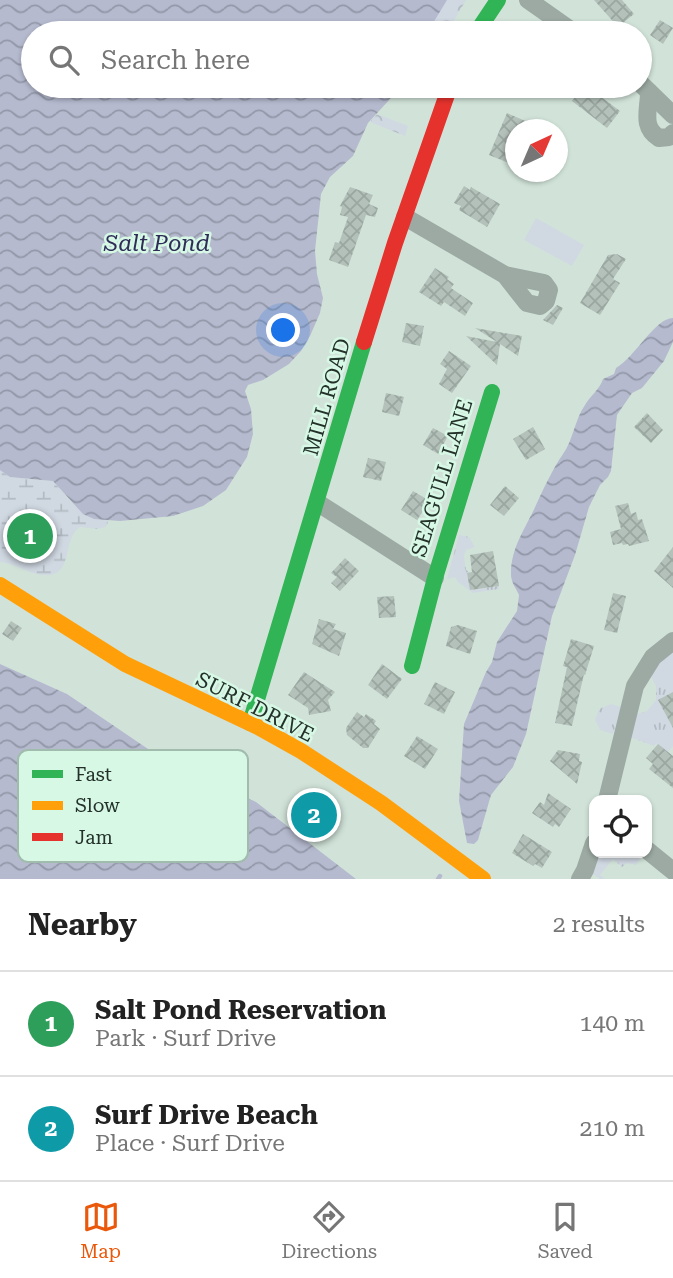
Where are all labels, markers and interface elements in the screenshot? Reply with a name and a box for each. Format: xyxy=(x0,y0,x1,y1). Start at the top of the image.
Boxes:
search box xyxy=(21,21,652,98)
icon: search xyxy=(45,41,83,79)
text: Search here xyxy=(101,45,250,75)
north arrow xyxy=(505,119,568,182)
water label: Salt Pond xyxy=(103,230,210,257)
your location xyxy=(266,313,300,347)
street label: MILL ROAD xyxy=(299,336,355,458)
street label: SEAGULL LANE xyxy=(407,396,477,560)
pin: 1 xyxy=(7,510,53,562)
street label: SURF DRIVE xyxy=(192,667,318,747)
legend xyxy=(18,750,248,862)
text: Fast xyxy=(75,763,112,786)
pin: 2 xyxy=(291,789,337,841)
text: Slow xyxy=(75,794,120,817)
map controls xyxy=(589,795,652,858)
button: locate xyxy=(589,795,652,858)
text: Jam xyxy=(75,826,113,849)
text: Nearby xyxy=(28,907,137,942)
text: 2 results xyxy=(553,911,645,938)
text: Salt Pond Reservation xyxy=(95,995,386,1025)
text: 1 xyxy=(45,1010,57,1037)
text: 140 m xyxy=(580,1010,645,1037)
text: Park · Surf Drive xyxy=(95,1025,276,1052)
text: Surf Drive Beach xyxy=(95,1100,318,1130)
text: 2 xyxy=(45,1115,57,1142)
text: 210 m xyxy=(580,1115,645,1142)
text: Place · Surf Drive xyxy=(95,1130,285,1157)
tab: Map xyxy=(80,1198,121,1263)
tab: Directions xyxy=(281,1198,377,1263)
tab: Saved xyxy=(538,1198,593,1263)

